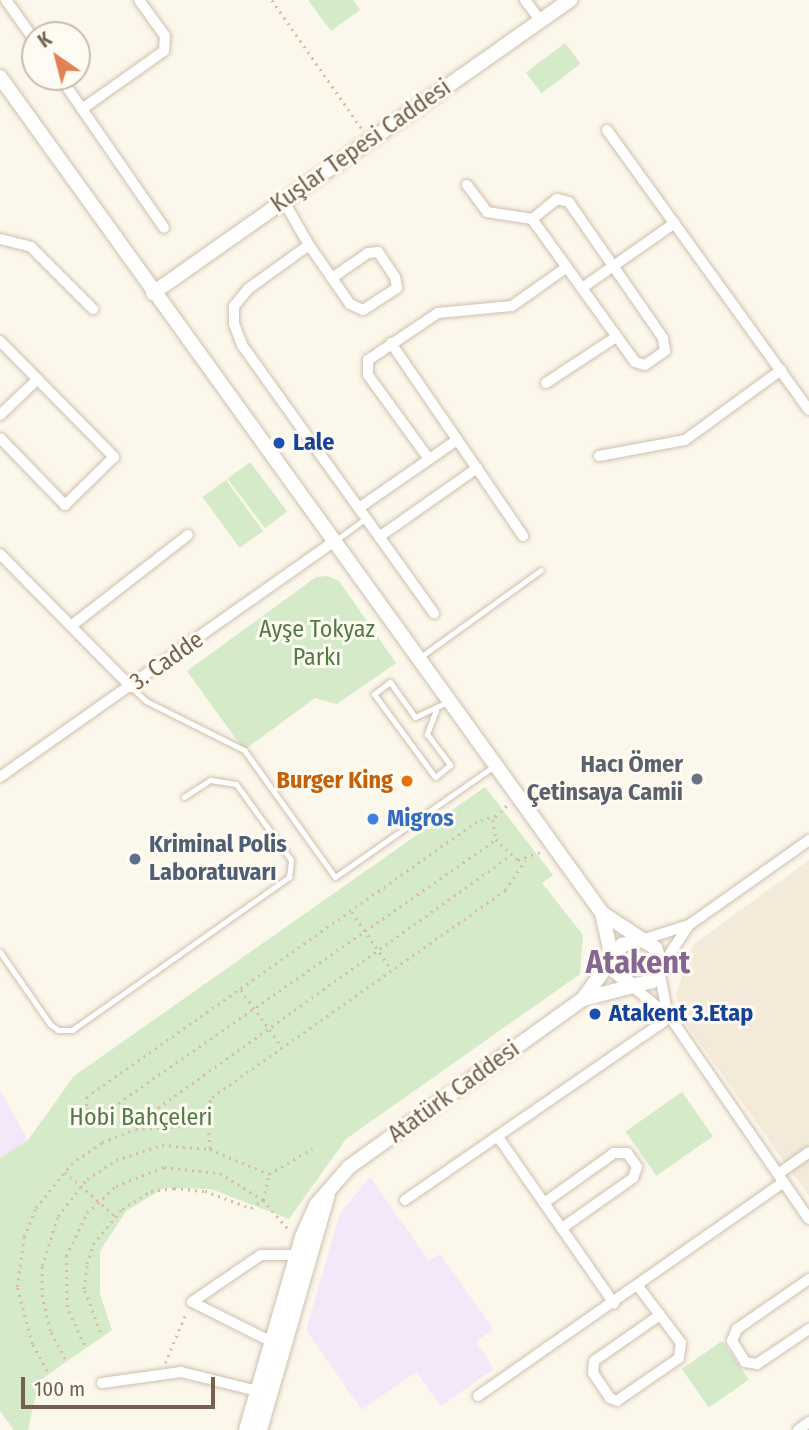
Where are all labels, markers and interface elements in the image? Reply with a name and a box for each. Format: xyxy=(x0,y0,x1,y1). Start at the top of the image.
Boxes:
north arrow xyxy=(21,21,91,91)
text: K xyxy=(34,27,56,53)
street label: Kuşlar Tepesi Caddesi xyxy=(265,73,457,219)
place label: Lale xyxy=(293,429,334,457)
marker: Lale xyxy=(271,435,287,451)
park label: Ayşe Tokyaz Parkı xyxy=(259,616,375,672)
street label: 3. Cadde xyxy=(125,625,209,697)
place label: Hacı Ömer Çetinsaya Camii xyxy=(527,751,683,807)
place label: Burger King xyxy=(277,767,393,795)
marker: Hacı Ömer Çetinsaya Camii xyxy=(689,771,705,787)
marker: Burger King xyxy=(399,773,415,789)
place label: Migros xyxy=(387,805,454,833)
marker: Migros xyxy=(365,811,381,827)
place label: Kriminal Polis Laboratuvarı xyxy=(149,831,287,887)
marker: Kriminal Polis Laboratuvarı xyxy=(127,851,143,867)
district label: Atakent xyxy=(586,943,690,981)
place label: Atakent 3.Etap xyxy=(609,1000,753,1028)
marker: Atakent 3.Etap xyxy=(587,1006,603,1022)
street label: Atatürk Caddesi xyxy=(383,1035,525,1149)
park label: Hobi Bahçeleri xyxy=(69,1104,213,1132)
scale bar xyxy=(24,1364,219,1408)
text: 100 m xyxy=(34,1376,85,1402)

